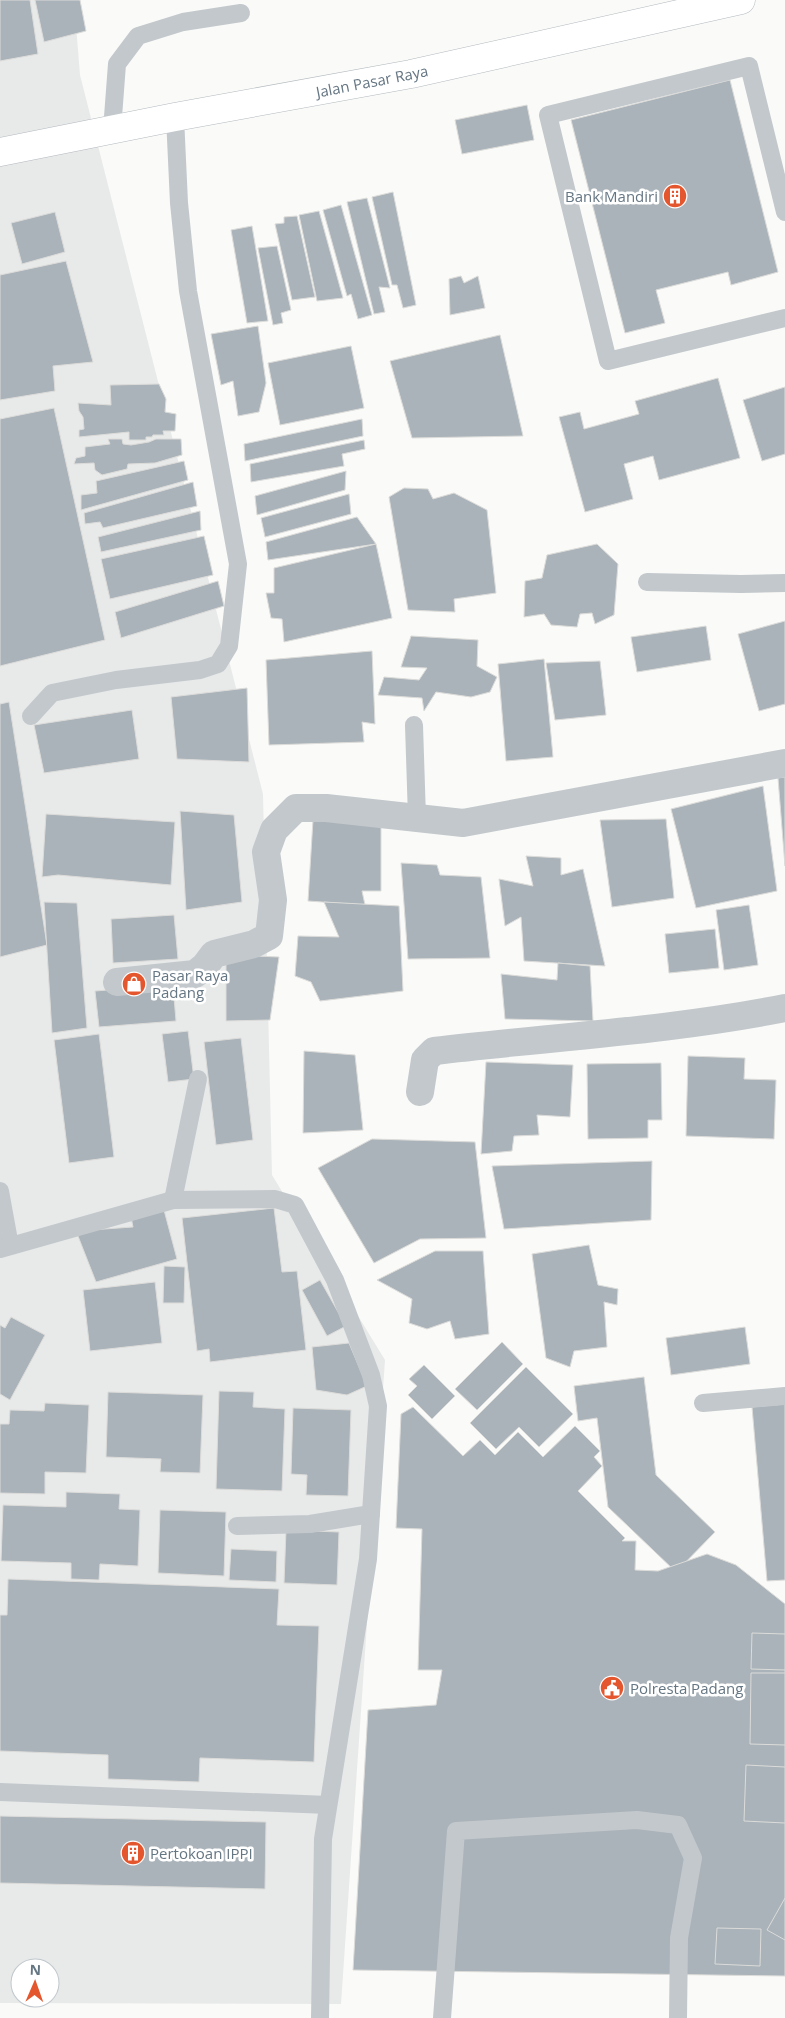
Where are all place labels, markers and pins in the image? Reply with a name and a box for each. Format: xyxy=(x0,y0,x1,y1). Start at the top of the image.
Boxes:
building icon: Bank Mandiri xyxy=(662,183,688,209)
place label: Bank Mandiri xyxy=(565,186,658,206)
place label: Pasar Raya Padang xyxy=(152,965,228,1002)
shop icon: Pasar Raya Padang xyxy=(121,971,147,997)
public building icon: Polresta Padang xyxy=(599,1675,625,1701)
place label: Polresta Padang xyxy=(630,1678,743,1698)
building icon: Pertokoan IPPI xyxy=(120,1840,146,1866)
place label: Pertokoan IPPI xyxy=(150,1843,253,1863)

